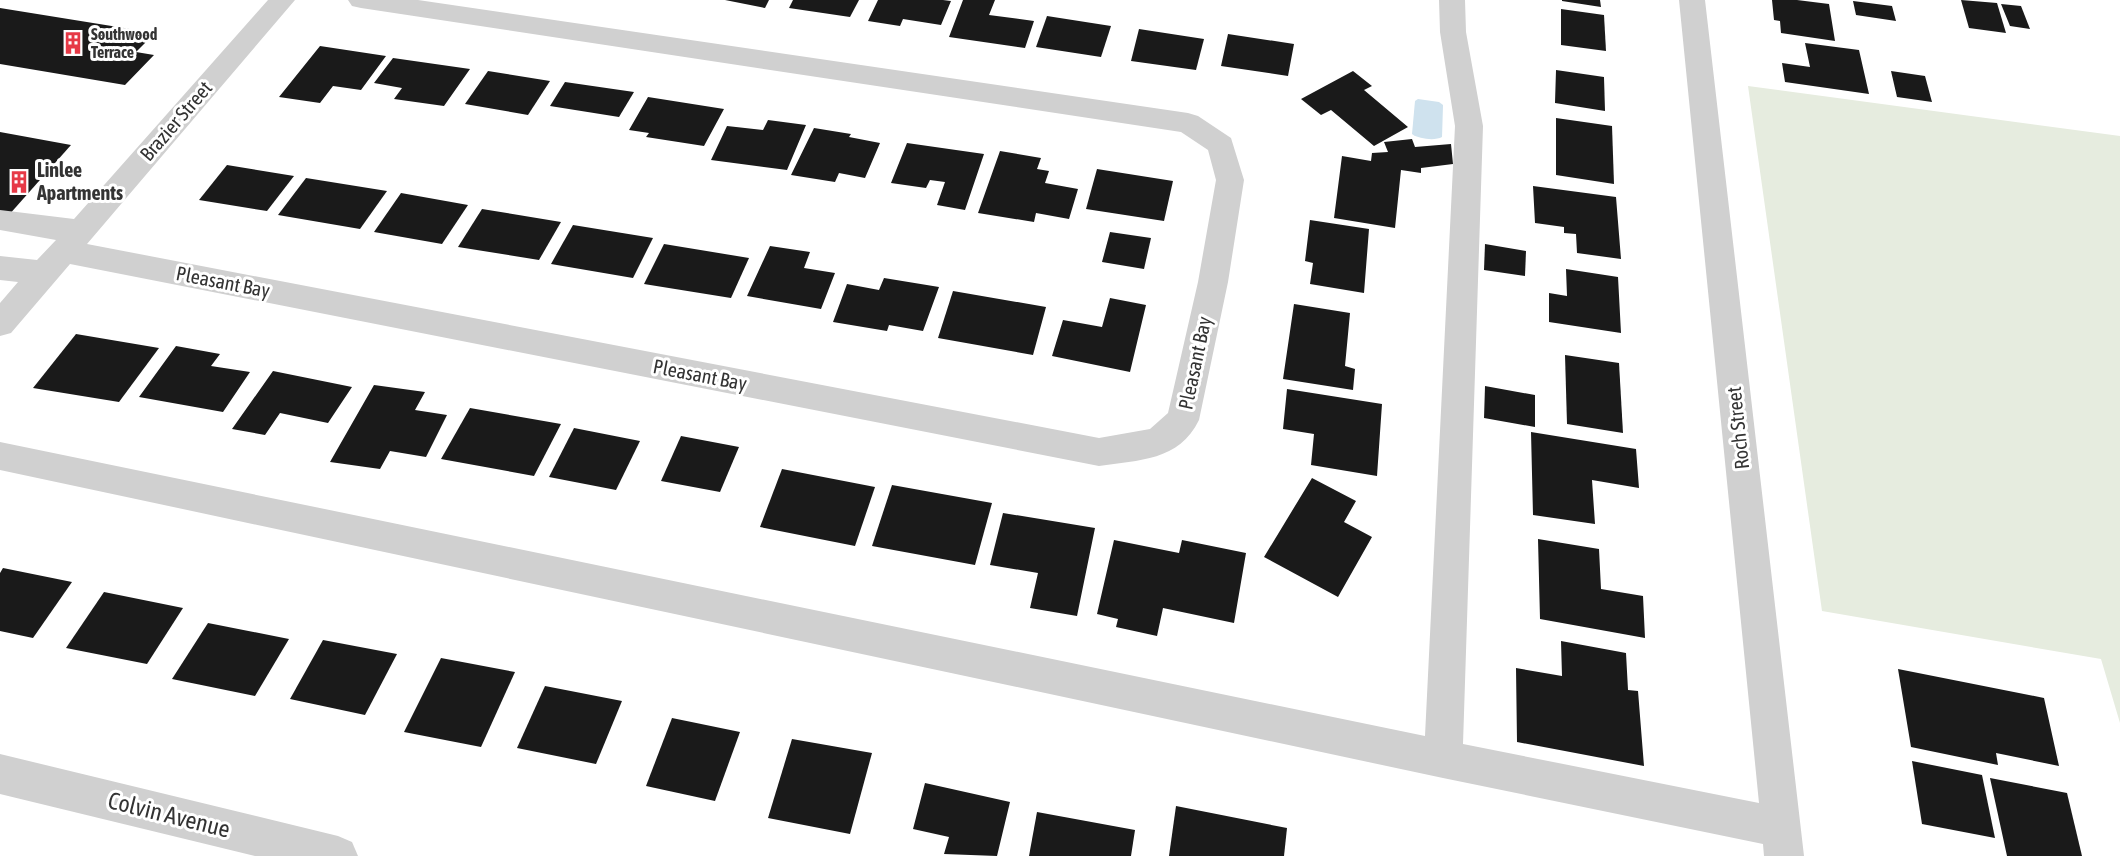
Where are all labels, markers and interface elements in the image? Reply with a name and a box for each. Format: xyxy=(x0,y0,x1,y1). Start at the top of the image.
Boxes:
place label: Southwood Terrace xyxy=(91,25,158,61)
building icon: Southwood Terrace xyxy=(60,30,86,56)
street label: Brazier Street xyxy=(135,76,216,165)
place label: Linlee Apartments xyxy=(36,158,123,204)
building icon: Linlee Apartments xyxy=(6,169,32,195)
street label: Pleasant Bay xyxy=(174,261,272,302)
street label: Pleasant Bay xyxy=(1173,314,1216,412)
street label: Pleasant Bay xyxy=(651,354,749,395)
street label: Roch Street xyxy=(1722,385,1753,471)
street label: Colvin Avenue xyxy=(105,786,233,843)

